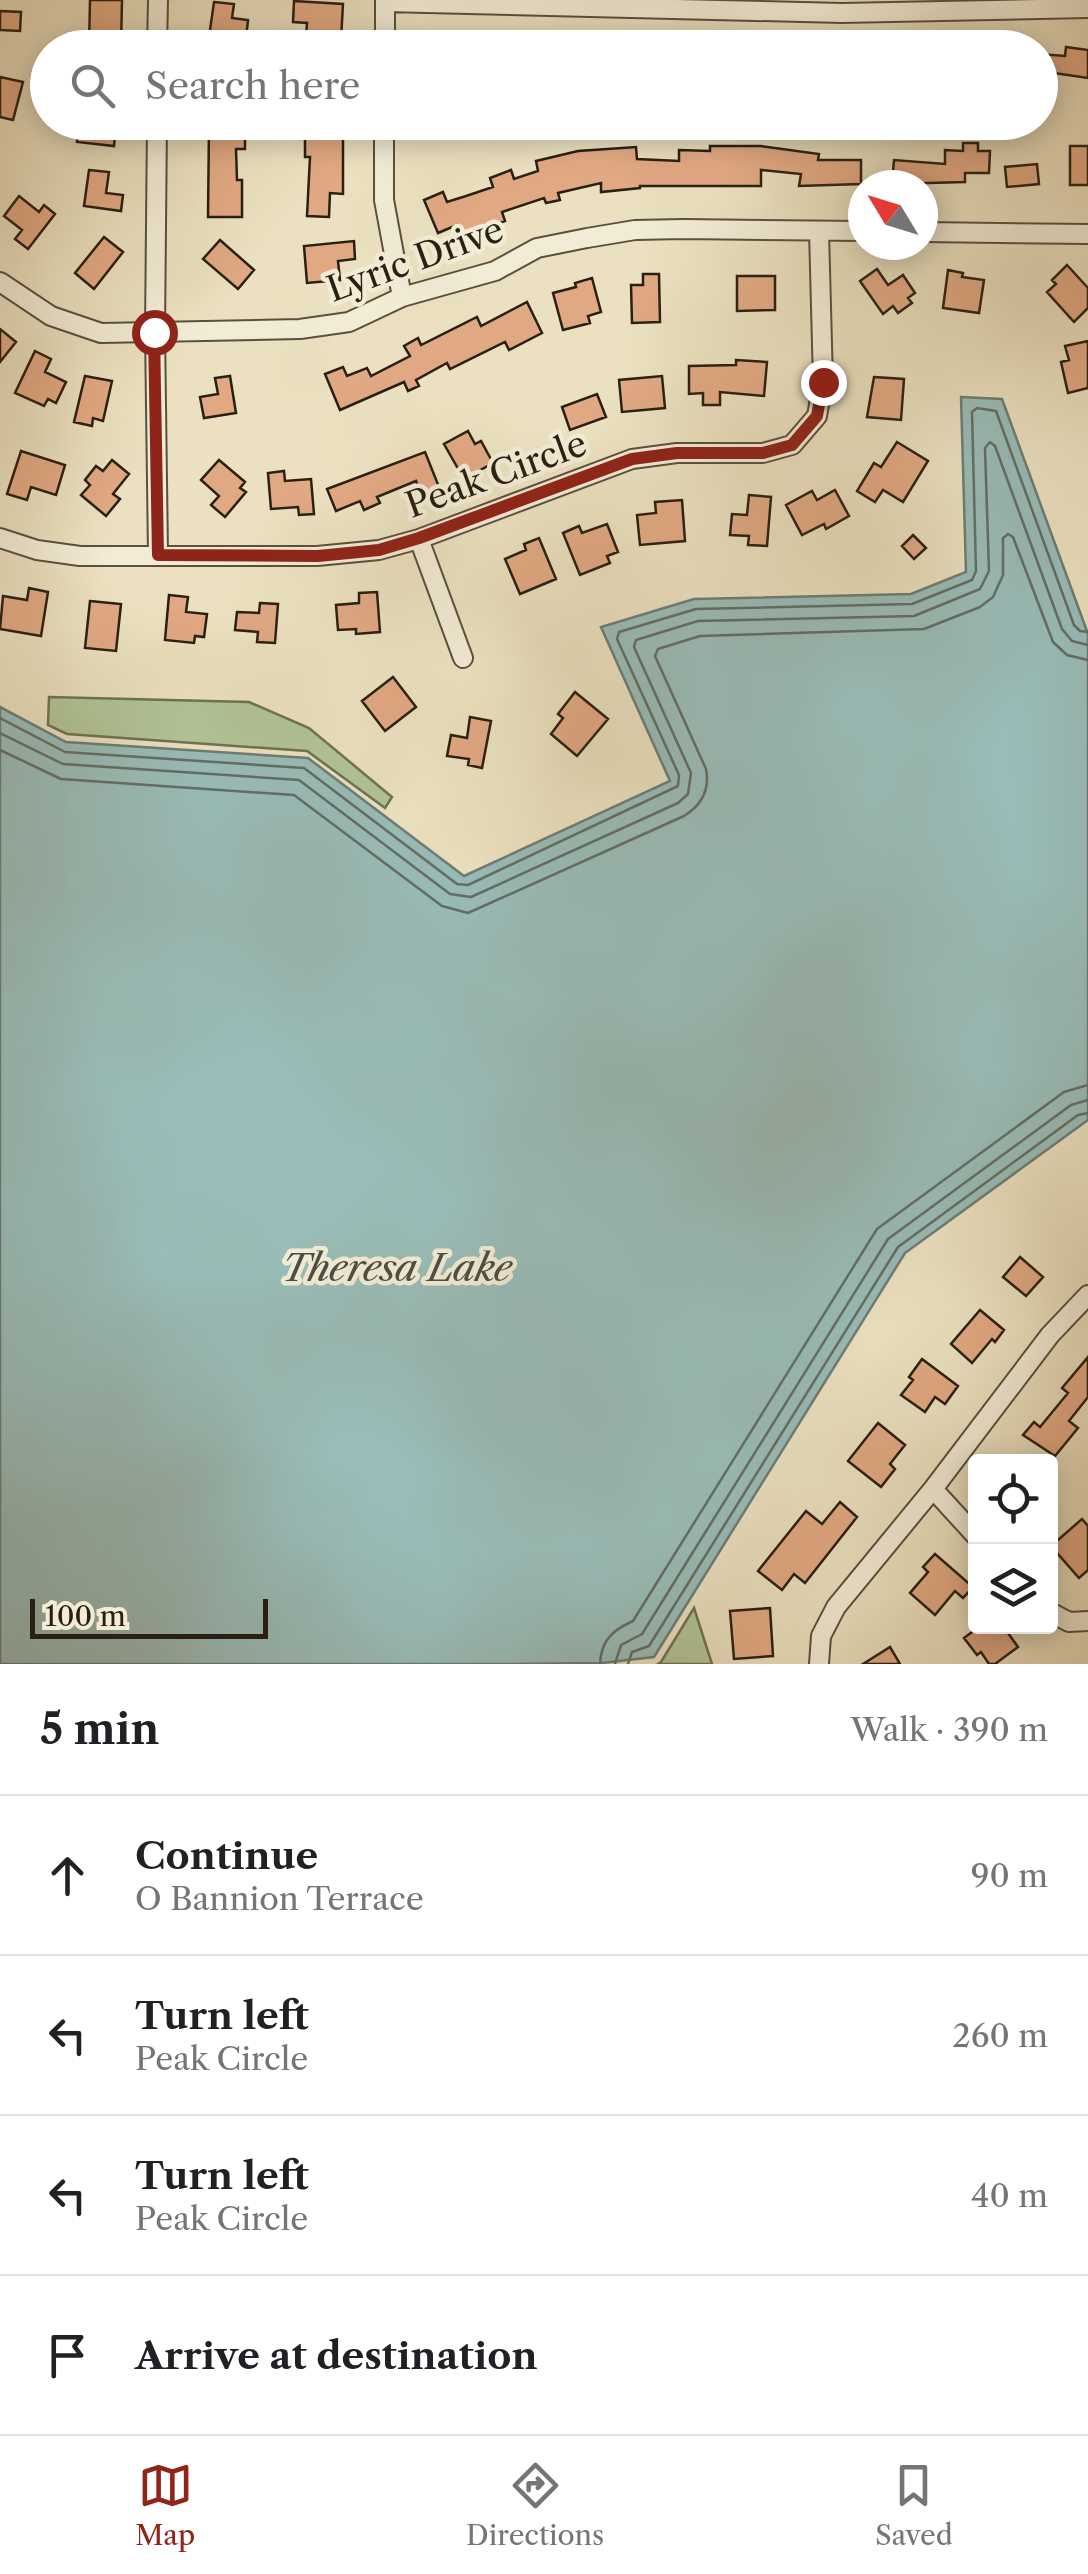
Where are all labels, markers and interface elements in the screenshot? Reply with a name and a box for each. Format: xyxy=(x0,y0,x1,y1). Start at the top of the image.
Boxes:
search box xyxy=(30,30,1058,140)
icon: search xyxy=(65,58,120,113)
text: Search here xyxy=(145,62,360,109)
north arrow xyxy=(848,170,938,260)
street label: Lyric Drive xyxy=(321,207,509,311)
route start xyxy=(132,310,178,356)
route end xyxy=(801,360,847,406)
street label: Peak Circle xyxy=(400,421,592,527)
water label: Theresa Lake xyxy=(282,1244,514,1291)
map controls xyxy=(968,1454,1058,1634)
button: locate xyxy=(968,1454,1058,1544)
button: layers xyxy=(968,1544,1058,1634)
scale bar xyxy=(30,1594,268,1638)
text: 100 m xyxy=(45,1599,126,1633)
text: 5 min xyxy=(40,1703,159,1755)
text: Walk · 390 m xyxy=(851,1710,1048,1749)
text: Continue xyxy=(135,1832,318,1879)
icon: ahead xyxy=(40,1848,95,1903)
text: 90 m xyxy=(971,1856,1048,1895)
text: O Bannion Terrace xyxy=(135,1879,424,1918)
text: Turn left xyxy=(135,1992,309,2039)
icon: left xyxy=(40,2008,95,2063)
text: 260 m xyxy=(952,2016,1048,2055)
text: Peak Circle xyxy=(135,2039,308,2078)
text: Turn left xyxy=(135,2152,309,2199)
icon: left xyxy=(40,2168,95,2223)
text: 40 m xyxy=(971,2176,1048,2215)
text: Peak Circle xyxy=(135,2199,308,2238)
icon: arrive xyxy=(40,2328,95,2383)
text: Arrive at destination xyxy=(135,2332,538,2379)
tab: Map xyxy=(135,2458,195,2552)
tab: Directions xyxy=(466,2458,604,2552)
tab: Saved xyxy=(875,2458,953,2552)

